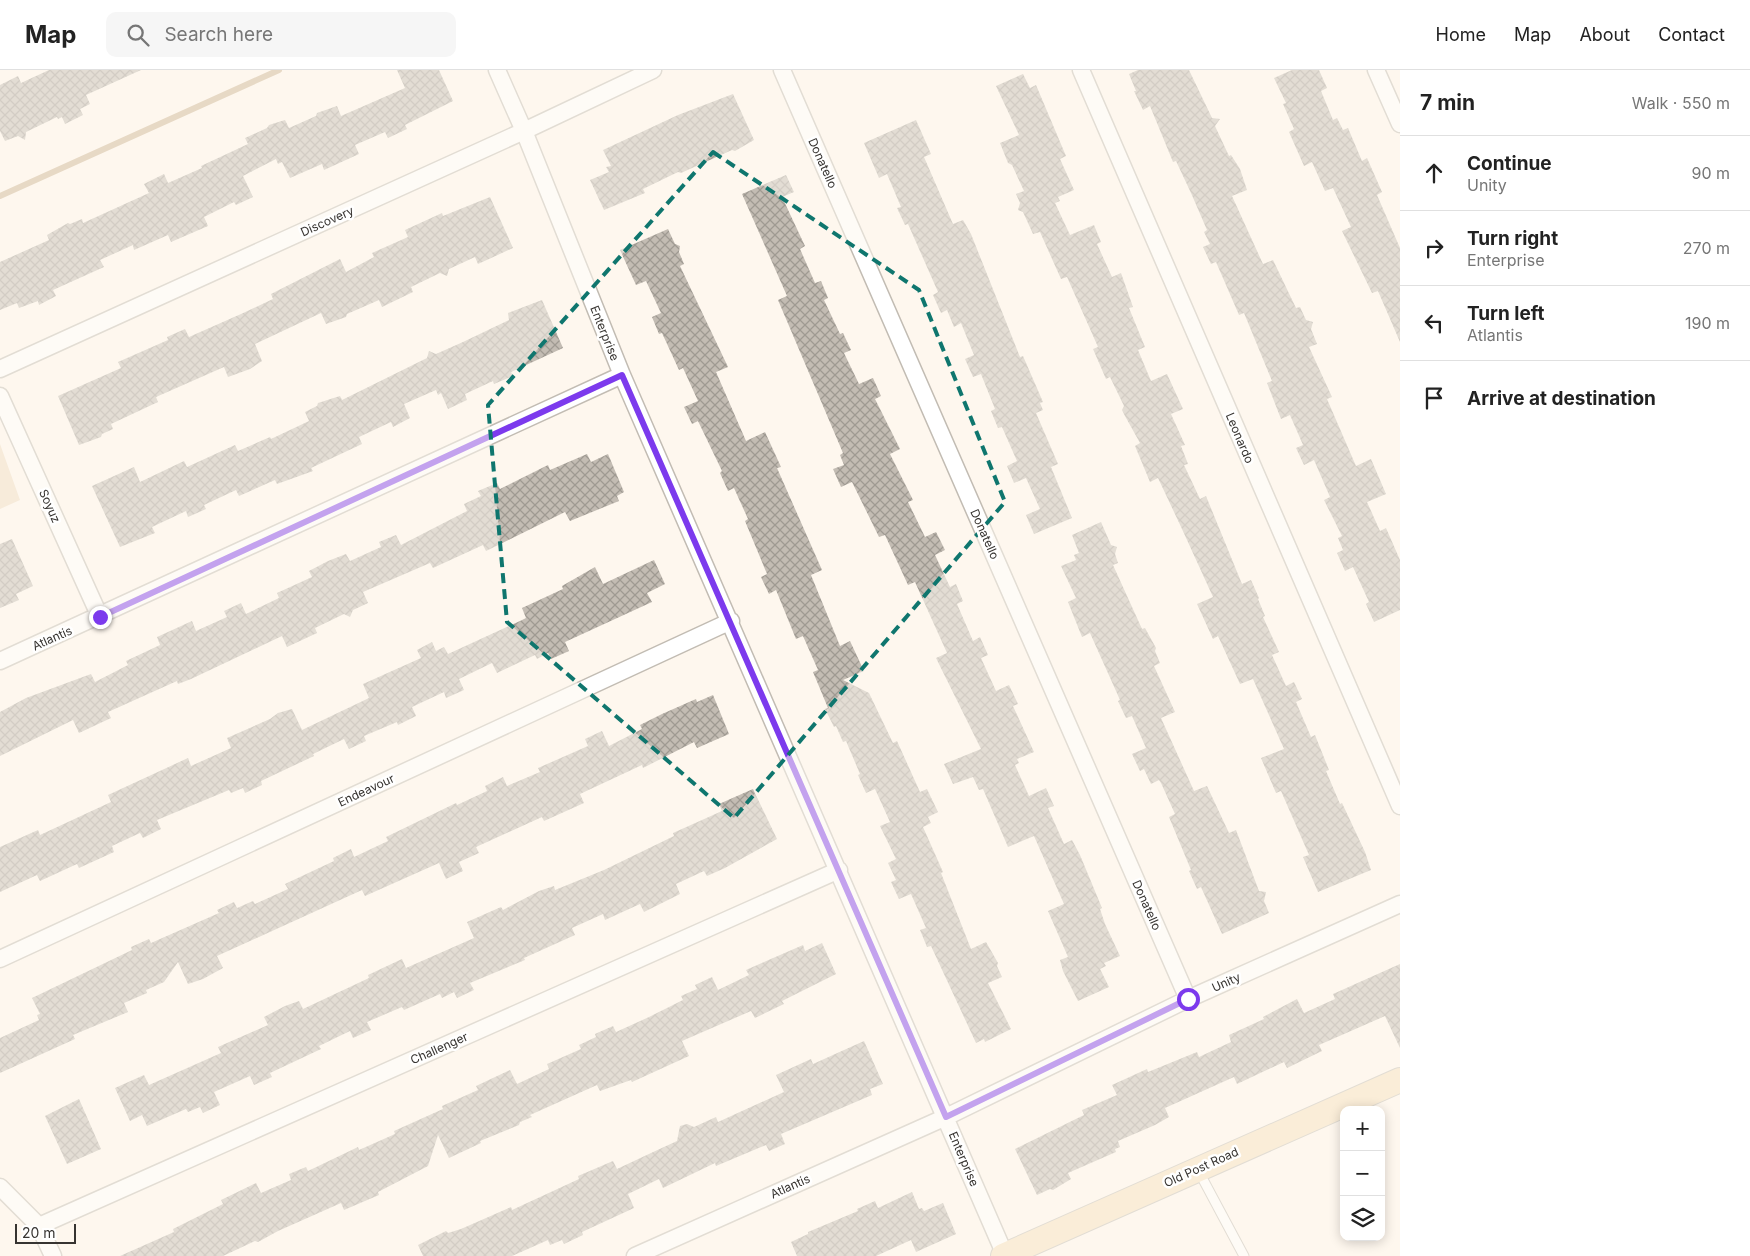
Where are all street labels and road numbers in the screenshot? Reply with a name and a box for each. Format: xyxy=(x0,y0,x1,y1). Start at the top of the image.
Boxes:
street label: Donatello xyxy=(805,136,841,190)
street label: Discovery xyxy=(298,203,356,239)
street label: Enterprise xyxy=(587,303,623,363)
street label: Leonardo xyxy=(1223,410,1257,466)
street label: Soyuz xyxy=(36,487,64,525)
street label: Donatello xyxy=(967,507,1003,561)
street label: Atlantis xyxy=(30,623,74,653)
street label: Endeavour xyxy=(335,770,397,810)
street label: Donatello xyxy=(1129,878,1165,932)
street label: Unity xyxy=(1209,969,1243,995)
street label: Challenger xyxy=(408,1028,471,1067)
street label: Enterprise xyxy=(946,1129,982,1189)
street label: Old Post Road xyxy=(1161,1144,1241,1190)
street label: Atlantis xyxy=(768,1171,812,1201)

